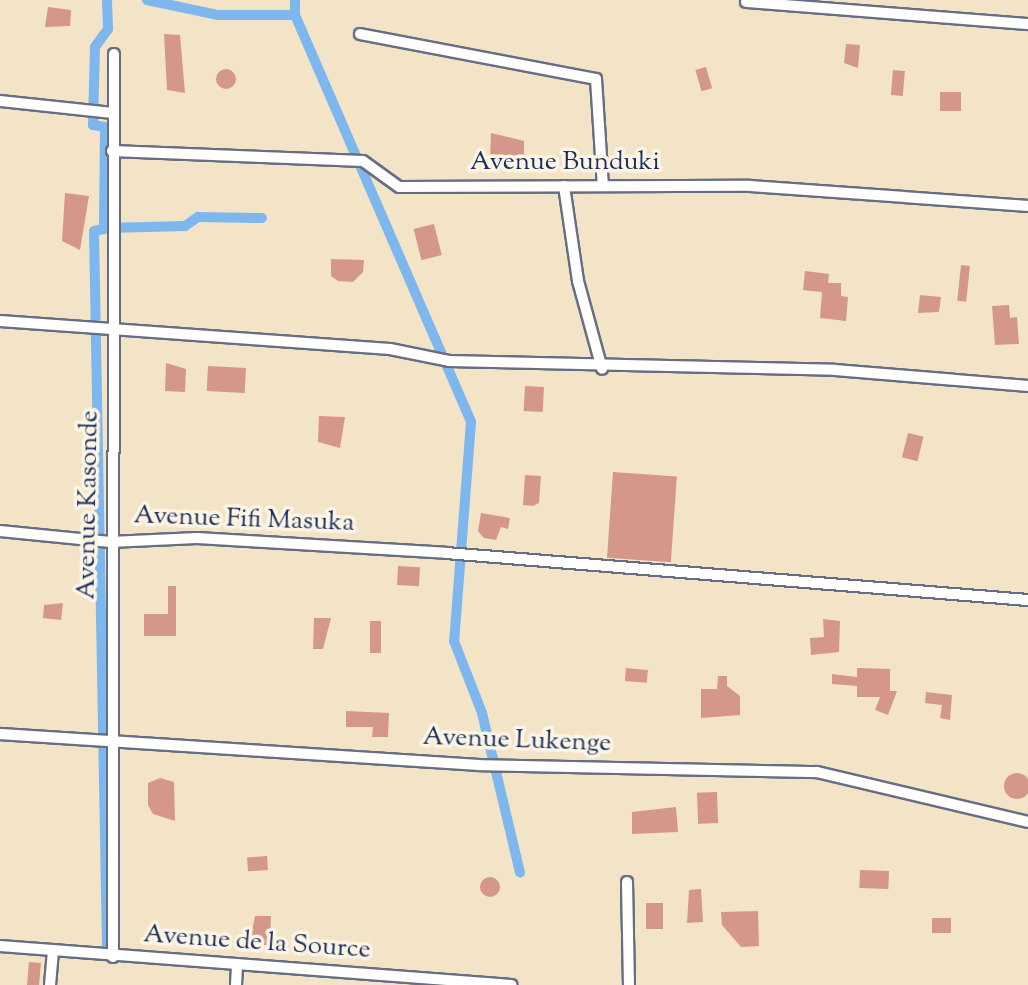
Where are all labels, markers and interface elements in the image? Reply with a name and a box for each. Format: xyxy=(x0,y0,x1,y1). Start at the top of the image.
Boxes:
street label: Avenue Bunduki xyxy=(470,147,660,179)
street label: Avenue Kasonde xyxy=(72,410,106,600)
street label: Avenue Fifi Masuka xyxy=(133,501,355,539)
street label: Avenue Lukenge xyxy=(422,722,612,760)
street label: Avenue de la Source xyxy=(142,920,372,966)

